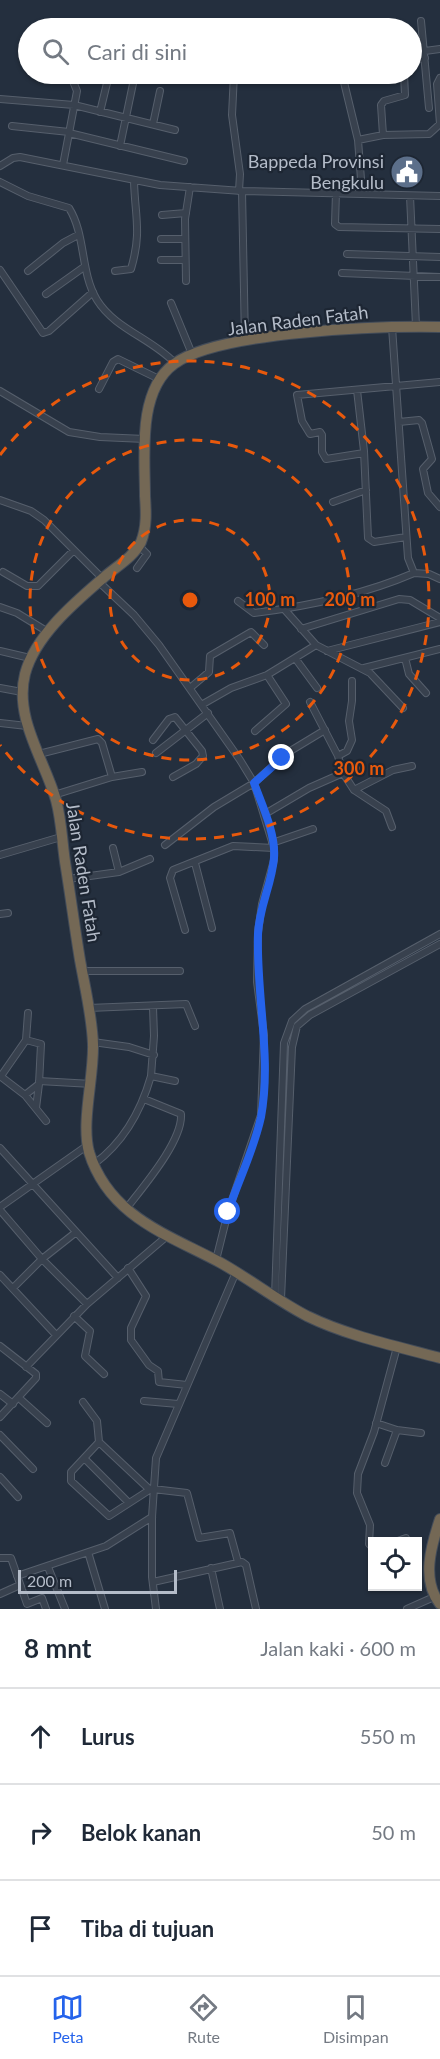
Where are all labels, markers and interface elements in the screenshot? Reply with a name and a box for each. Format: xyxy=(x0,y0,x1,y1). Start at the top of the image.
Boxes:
search box xyxy=(18,18,422,84)
icon: search xyxy=(39,35,72,68)
text: Cari di sini xyxy=(87,38,187,65)
place label: Bappeda Provinsi Bengkulu xyxy=(248,150,384,193)
public building icon: Bappeda Provinsi Bengkulu xyxy=(389,154,425,190)
street label: Jalan Raden Fatah xyxy=(226,300,369,340)
text: 100 m xyxy=(245,588,295,610)
text: 200 m xyxy=(325,588,375,610)
centre of rings xyxy=(180,590,200,610)
route end xyxy=(268,744,294,770)
text: 300 m xyxy=(334,757,384,779)
street label: Jalan Raden Fatah xyxy=(62,800,106,943)
route start xyxy=(214,1198,240,1224)
map controls xyxy=(368,1537,422,1591)
button: locate xyxy=(368,1537,422,1591)
scale bar xyxy=(18,1567,177,1594)
text: 200 m xyxy=(27,1571,72,1590)
text: 8 mnt xyxy=(24,1632,91,1664)
text: Jalan kaki · 600 m xyxy=(260,1636,416,1660)
icon: ahead xyxy=(24,1720,57,1753)
text: Lurus xyxy=(81,1723,135,1750)
text: 550 m xyxy=(360,1724,416,1748)
icon: right xyxy=(24,1816,57,1849)
text: Belok kanan xyxy=(81,1819,201,1846)
text: 50 m xyxy=(371,1820,416,1844)
icon: arrive xyxy=(24,1912,57,1945)
text: Tiba di tujuan xyxy=(81,1915,214,1942)
tab: Peta xyxy=(51,1991,84,2046)
tab: Rute xyxy=(187,1991,220,2046)
tab: Disimpan xyxy=(323,1991,389,2046)

